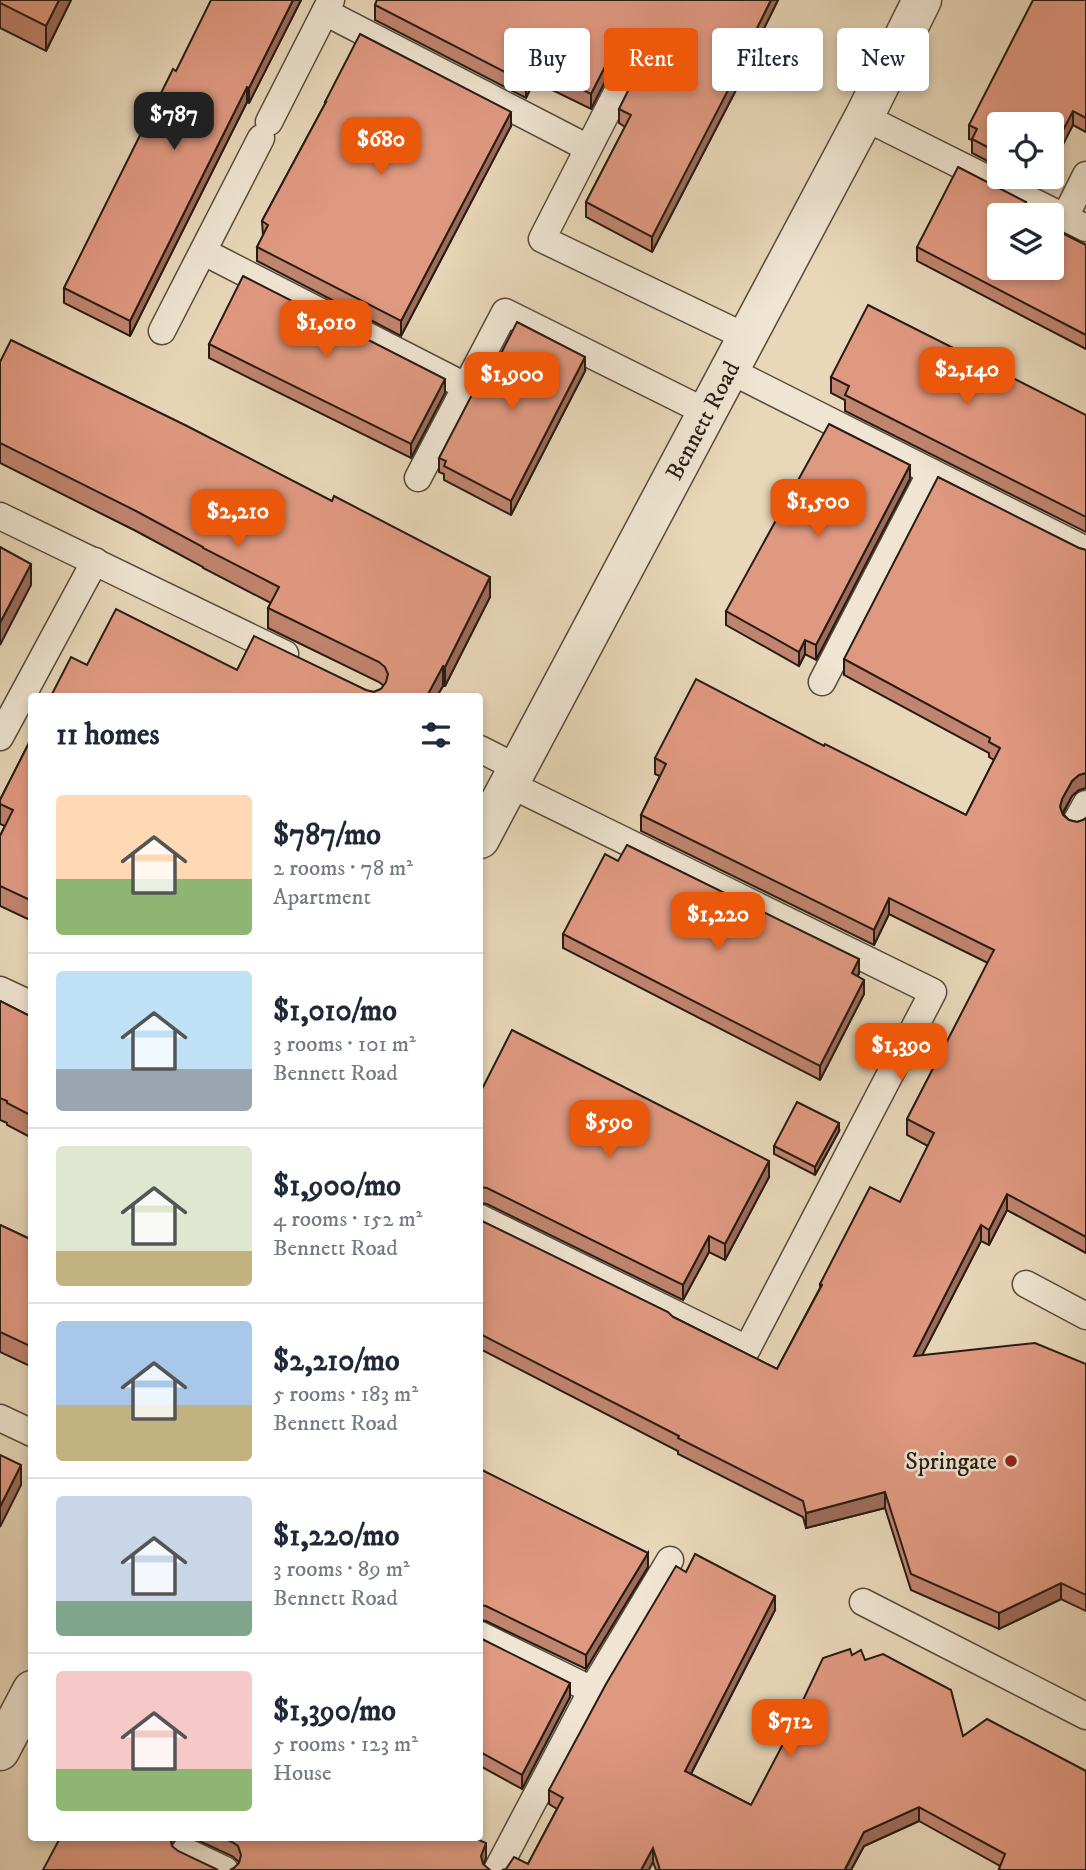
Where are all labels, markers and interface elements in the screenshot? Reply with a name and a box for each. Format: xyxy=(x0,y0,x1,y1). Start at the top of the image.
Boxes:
chip: Buy xyxy=(504,28,590,91)
chip: Rent xyxy=(604,28,698,91)
chip: Filters xyxy=(712,28,823,91)
chip: New xyxy=(837,28,929,91)
pin: $787 xyxy=(133,92,215,152)
text: $787 xyxy=(150,100,198,129)
map controls xyxy=(987,112,1064,280)
button: locate xyxy=(987,112,1064,189)
pin: $680 xyxy=(340,118,422,177)
text: $680 xyxy=(357,125,405,154)
button: layers xyxy=(987,203,1064,280)
pin: $1,010 xyxy=(269,300,383,360)
text: $1,010 xyxy=(296,308,356,337)
pin: $2,140 xyxy=(910,348,1024,407)
pin: $1,900 xyxy=(455,352,569,412)
text: $2,140 xyxy=(935,355,999,384)
street label: Bennett Road xyxy=(660,356,747,486)
text: $1,900 xyxy=(480,360,544,389)
pin: $1,500 xyxy=(761,480,875,539)
text: $1,500 xyxy=(786,487,850,516)
pin: $2,210 xyxy=(181,490,295,549)
text: $2,210 xyxy=(207,497,269,526)
icon: filters xyxy=(417,716,455,754)
text: 11 homes xyxy=(56,717,160,754)
text: $787/mo xyxy=(273,817,381,854)
icon: home xyxy=(112,823,196,907)
text: 2 rooms · 78 m² xyxy=(273,854,413,883)
text: Apartment xyxy=(273,883,371,912)
pin: $1,220 xyxy=(661,892,775,952)
text: $1,220 xyxy=(687,900,749,929)
text: $1,010/mo xyxy=(273,993,397,1030)
icon: home xyxy=(112,999,196,1083)
pin: $1,390 xyxy=(844,1024,958,1083)
text: 3 rooms · 101 m² xyxy=(273,1030,416,1059)
text: $1,390 xyxy=(871,1031,931,1060)
text: Bennett Road xyxy=(273,1059,398,1088)
pin: $590 xyxy=(568,1100,650,1160)
text: $590 xyxy=(585,1108,633,1137)
text: $1,900/mo xyxy=(273,1168,401,1205)
icon: home xyxy=(112,1174,196,1258)
text: 4 rooms · 152 m² xyxy=(273,1205,422,1234)
text: Bennett Road xyxy=(273,1234,398,1263)
text: $2,210/mo xyxy=(273,1343,400,1380)
icon: home xyxy=(112,1349,196,1433)
text: 5 rooms · 183 m² xyxy=(273,1380,418,1409)
text: Bennett Road xyxy=(273,1409,398,1438)
place label: Springate xyxy=(905,1447,997,1477)
marker: Springate xyxy=(1003,1453,1019,1469)
text: $1,220/mo xyxy=(273,1518,399,1555)
icon: home xyxy=(112,1524,196,1608)
text: 3 rooms · 89 m² xyxy=(273,1555,410,1584)
text: Bennett Road xyxy=(273,1584,398,1613)
text: $1,390/mo xyxy=(273,1693,396,1730)
icon: home xyxy=(112,1699,196,1783)
pin: $712 xyxy=(749,1700,831,1759)
text: $712 xyxy=(768,1707,812,1736)
text: 5 rooms · 123 m² xyxy=(273,1730,418,1759)
text: House xyxy=(273,1759,331,1788)

